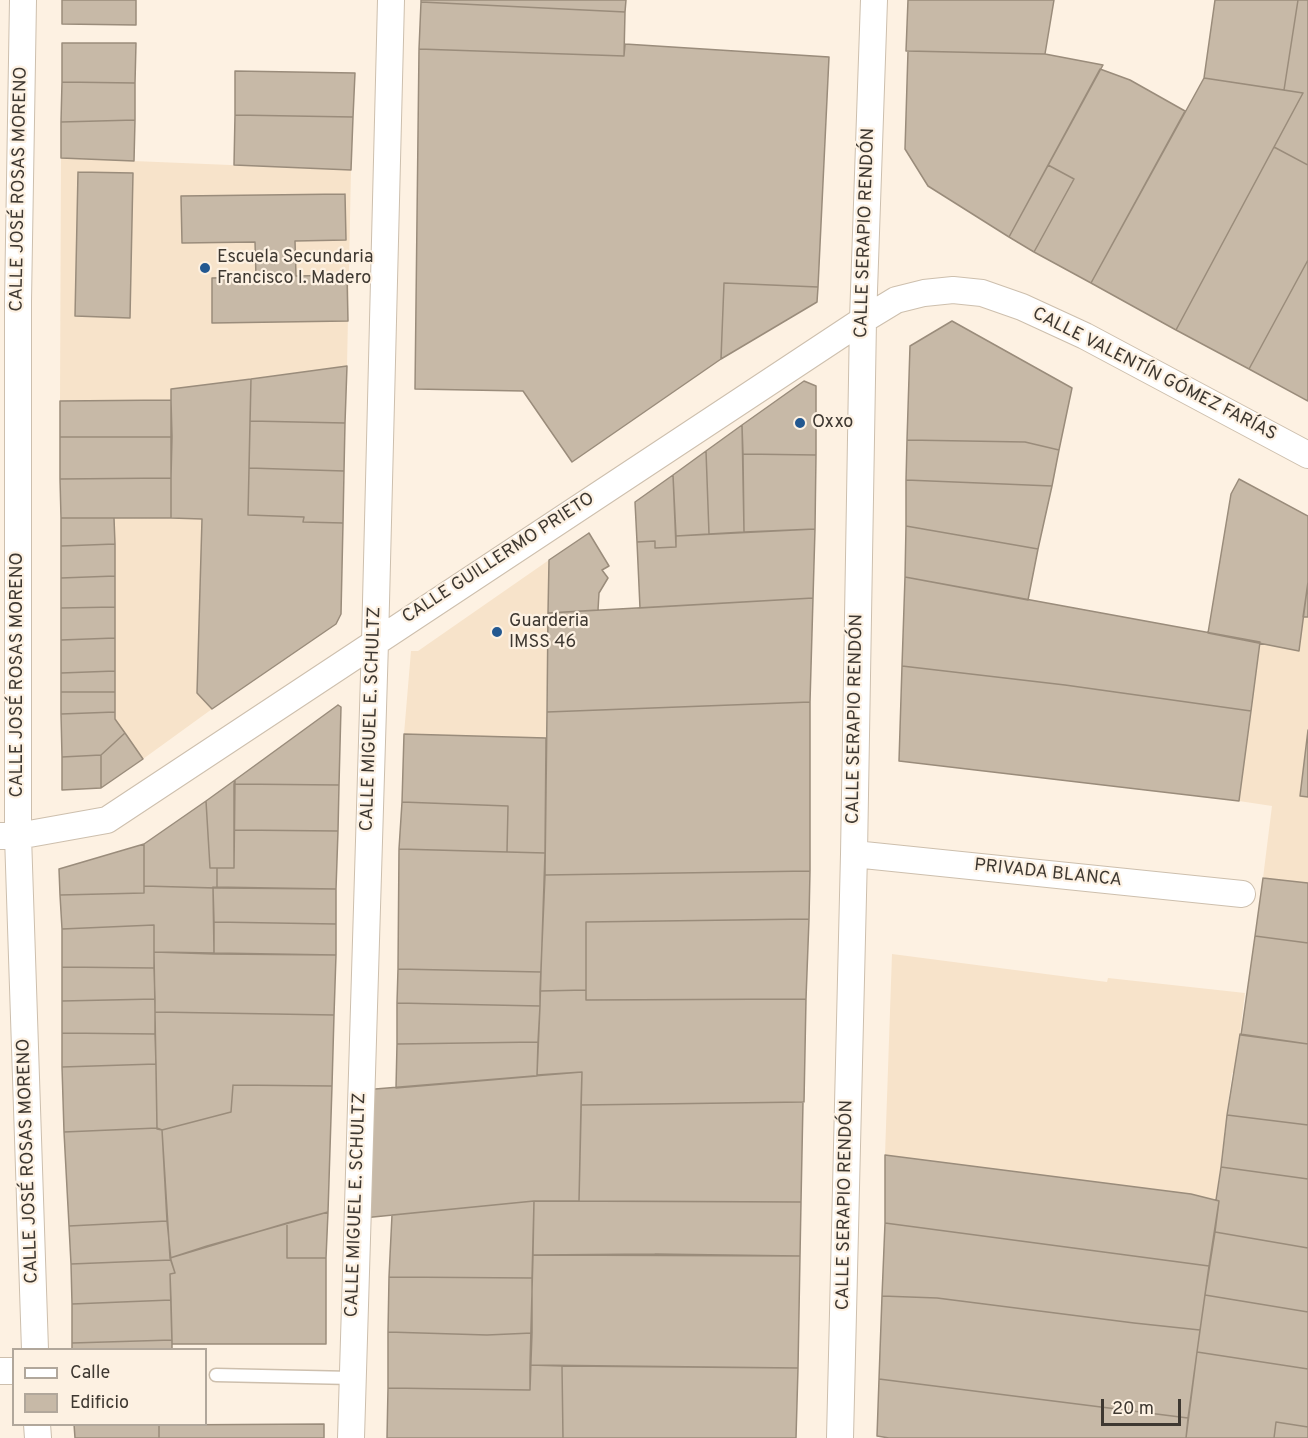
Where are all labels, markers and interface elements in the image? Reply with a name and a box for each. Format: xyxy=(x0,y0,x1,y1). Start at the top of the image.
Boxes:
street label: CALLE JOSÉ ROSAS MORENO xyxy=(7,66,33,312)
street label: CALLE SERAPIO RENDÓN xyxy=(852,128,880,338)
place label: Escuela Secundaria Francisco I. Madero xyxy=(217,247,373,290)
marker: Escuela Secundaria Francisco I. Madero xyxy=(198,261,212,275)
street label: CALLE VALENTÍN GÓMEZ FARÍAS xyxy=(1028,304,1280,446)
place label: Oxxo xyxy=(812,412,853,434)
marker: Oxxo xyxy=(793,416,807,430)
street label: CALLE GUILLERMO PRIETO xyxy=(399,489,599,629)
street label: CALLE JOSÉ ROSAS MORENO xyxy=(7,552,29,798)
street label: CALLE MIGUEL E. SCHULTZ xyxy=(357,606,387,832)
place label: Guarderia IMSS 46 xyxy=(509,611,589,654)
street label: CALLE SERAPIO RENDÓN xyxy=(843,614,869,824)
marker: Guarderia IMSS 46 xyxy=(490,625,504,639)
street label: PRIVADA BLANCA xyxy=(973,855,1123,893)
street label: CALLE JOSÉ ROSAS MORENO xyxy=(14,1038,44,1284)
street label: CALLE MIGUEL E. SCHULTZ xyxy=(342,1092,372,1318)
street label: CALLE SERAPIO RENDÓN xyxy=(833,1100,859,1310)
legend xyxy=(12,1348,207,1426)
text: Calle xyxy=(70,1362,110,1385)
scale bar xyxy=(1104,1387,1184,1425)
text: Edificio xyxy=(70,1392,129,1415)
text: 20 m xyxy=(1112,1398,1154,1421)

